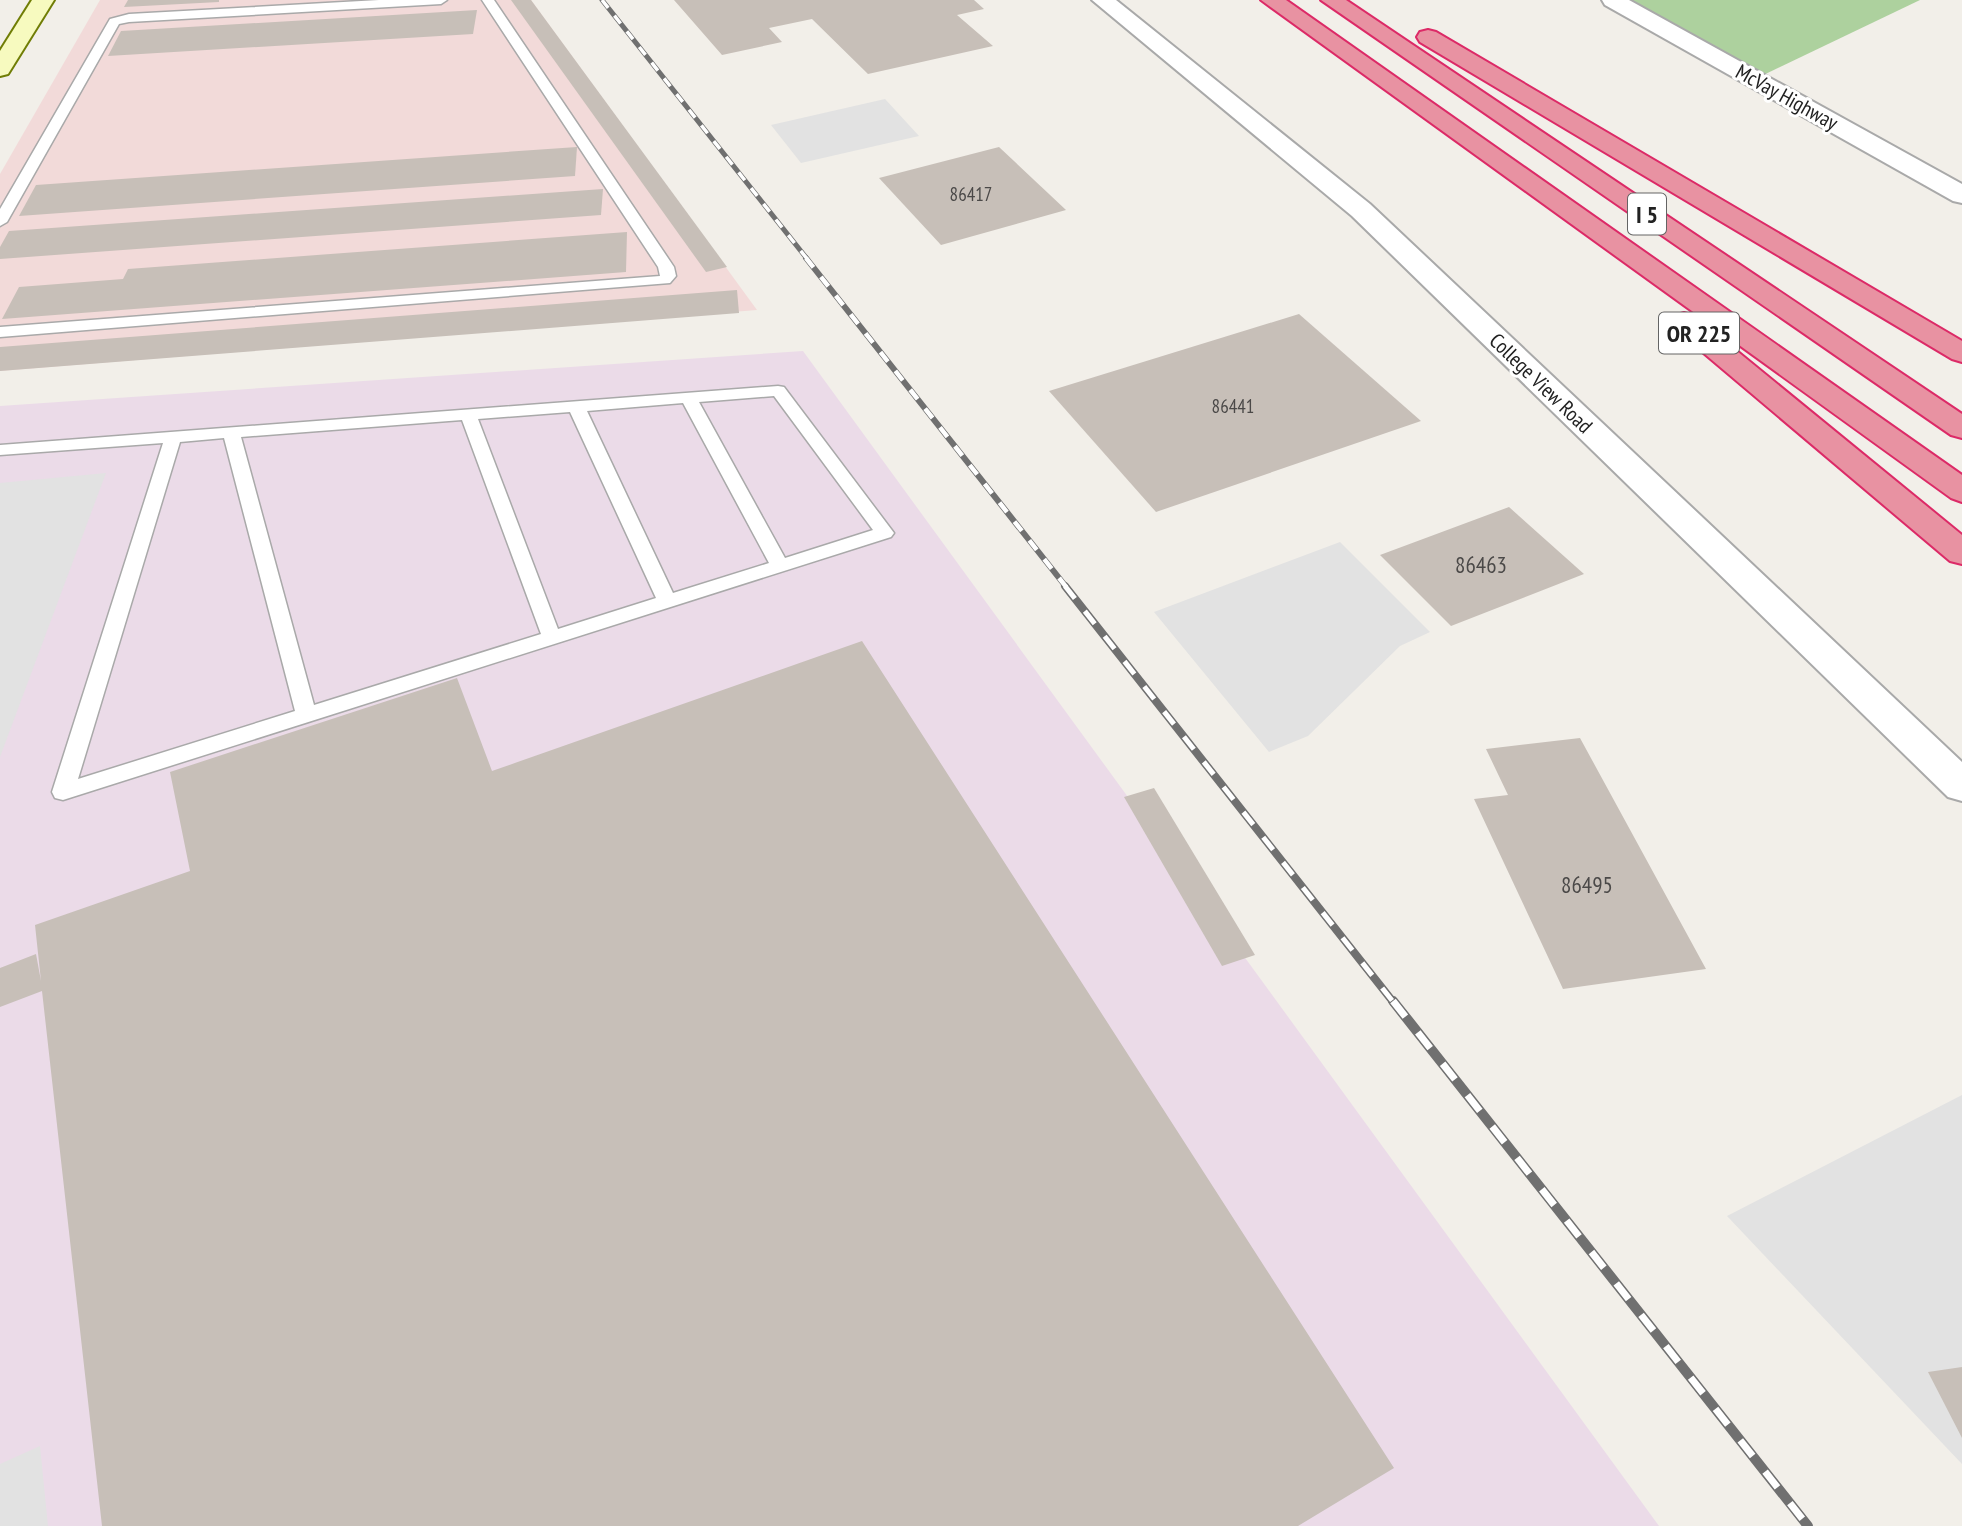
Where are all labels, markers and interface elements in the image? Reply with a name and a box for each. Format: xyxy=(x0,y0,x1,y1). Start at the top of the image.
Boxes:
street label: McVay Highway xyxy=(1731,58,1843,136)
house number: 86417 xyxy=(950,182,992,206)
road number: I 5 xyxy=(1628,194,1666,234)
road number: OR 225 xyxy=(1659,312,1739,354)
street label: College View Road xyxy=(1484,327,1598,439)
house number: 86441 xyxy=(1212,394,1254,418)
house number: 86463 xyxy=(1455,550,1507,579)
house number: 86495 xyxy=(1561,870,1613,899)

